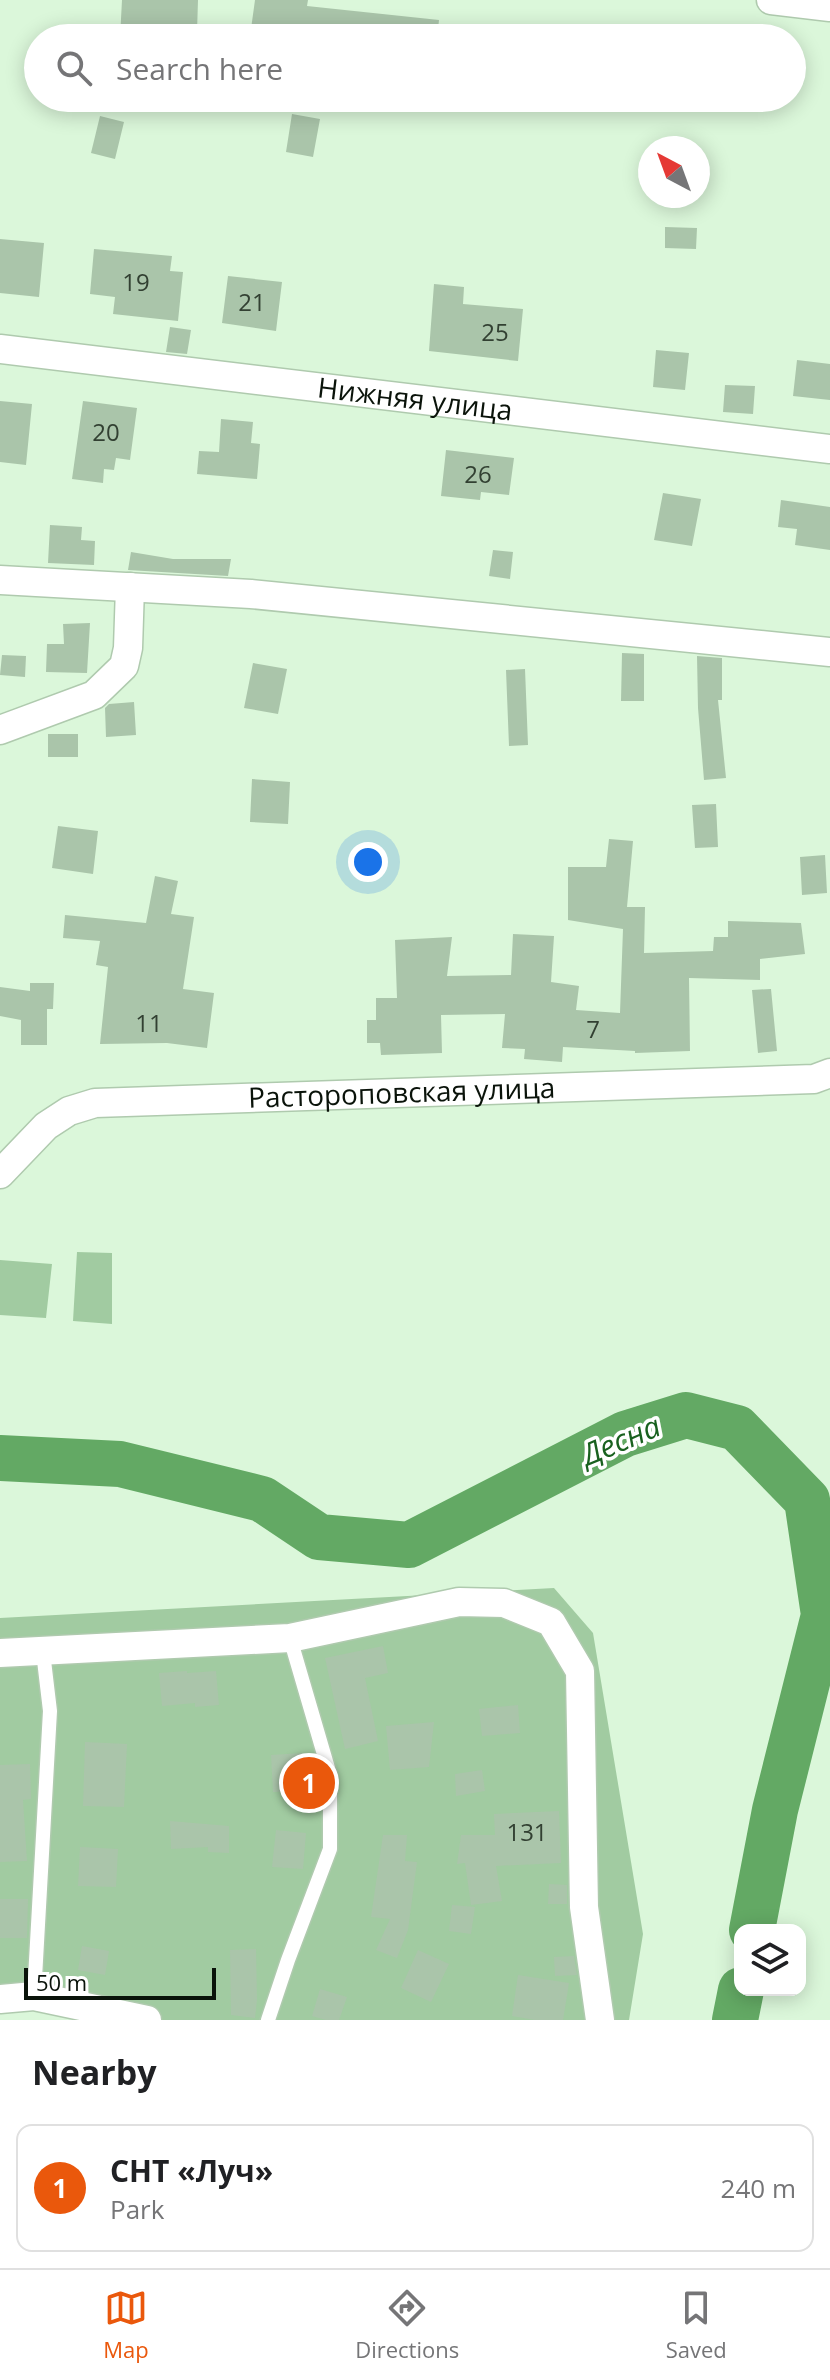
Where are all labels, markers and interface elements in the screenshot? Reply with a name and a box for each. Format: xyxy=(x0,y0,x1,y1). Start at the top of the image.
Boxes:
search box xyxy=(24,24,806,112)
icon: search xyxy=(52,46,96,90)
text: Search here xyxy=(116,48,283,89)
north arrow xyxy=(638,136,710,208)
house number: 19 xyxy=(122,265,150,298)
house number: 21 xyxy=(238,285,266,318)
house number: 25 xyxy=(481,315,509,348)
street label: Нижняя улица xyxy=(316,367,515,429)
house number: 20 xyxy=(92,415,120,448)
house number: 26 xyxy=(464,457,492,490)
your location xyxy=(348,842,388,882)
house number: 11 xyxy=(135,1006,163,1039)
house number: 7 xyxy=(586,1012,600,1045)
street label: Растороповская улица xyxy=(247,1068,556,1116)
water label: Десна xyxy=(572,1405,666,1476)
pin: 1 xyxy=(283,1753,335,1813)
house number: 131 xyxy=(506,1815,548,1848)
map controls xyxy=(734,1924,806,1996)
button: layers xyxy=(734,1924,806,1996)
scale bar xyxy=(24,1964,216,2000)
text: 50 m xyxy=(36,1967,87,1997)
text: Nearby xyxy=(32,2049,157,2095)
text: СНТ «Луч» xyxy=(110,2150,273,2191)
text: 1 xyxy=(53,2170,67,2206)
text: 240 m xyxy=(721,2170,796,2206)
text: Park xyxy=(110,2191,164,2227)
tab: Map xyxy=(103,2286,149,2364)
tab: Directions xyxy=(355,2286,459,2364)
tab: Saved xyxy=(666,2286,727,2364)

